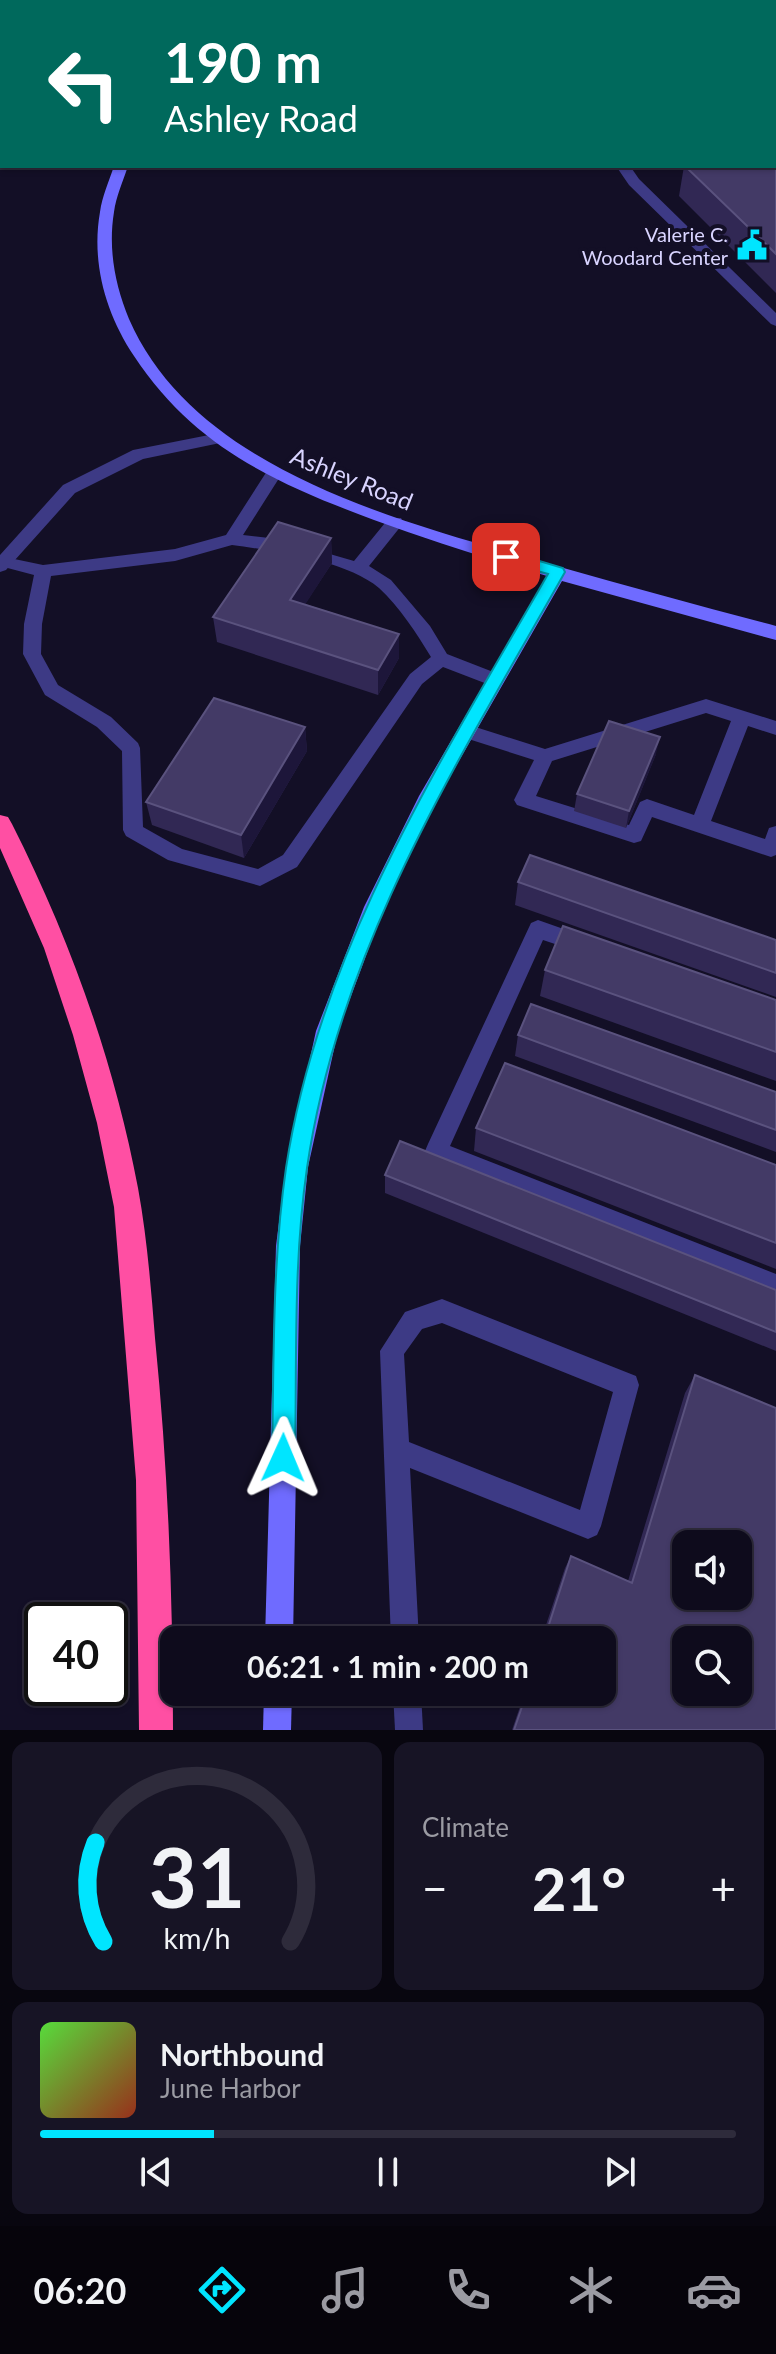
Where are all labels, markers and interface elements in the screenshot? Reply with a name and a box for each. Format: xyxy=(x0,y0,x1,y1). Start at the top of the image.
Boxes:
text: 190 m xyxy=(164,28,322,95)
icon: left xyxy=(32,32,136,136)
text: Ashley Road xyxy=(164,96,358,140)
place label: Valerie C. Woodard Center xyxy=(582,222,729,269)
public building icon: Valerie C. Woodard Center xyxy=(735,228,769,262)
street label: Ashley Road xyxy=(287,440,417,516)
pin xyxy=(472,523,540,591)
icon: arrive xyxy=(484,535,528,579)
position arrow xyxy=(241,1416,325,1500)
map controls xyxy=(672,1530,752,1706)
button: sound xyxy=(672,1530,752,1610)
speed limit sign: 40 xyxy=(24,1602,128,1706)
button: search xyxy=(672,1626,752,1706)
text: 06:21 · 1 min · 200 m xyxy=(247,1648,529,1684)
text: Climate xyxy=(422,1811,509,1843)
text: 31 xyxy=(149,1826,245,1926)
text: 21° xyxy=(532,1852,626,1924)
text: − xyxy=(422,1862,448,1914)
text: + xyxy=(710,1862,736,1914)
text: km/h xyxy=(164,1921,230,1955)
text: Northbound xyxy=(160,2036,324,2072)
text: June Harbor xyxy=(160,2072,301,2104)
icon: previous xyxy=(134,2150,178,2194)
icon: pause xyxy=(366,2150,410,2194)
icon: next xyxy=(598,2150,642,2194)
icon: directions xyxy=(194,2262,250,2318)
icon: music xyxy=(317,2262,373,2318)
icon: phone xyxy=(440,2262,496,2318)
icon: climate xyxy=(563,2262,619,2318)
icon: car xyxy=(686,2262,742,2318)
text: 06:20 xyxy=(34,2268,126,2312)

